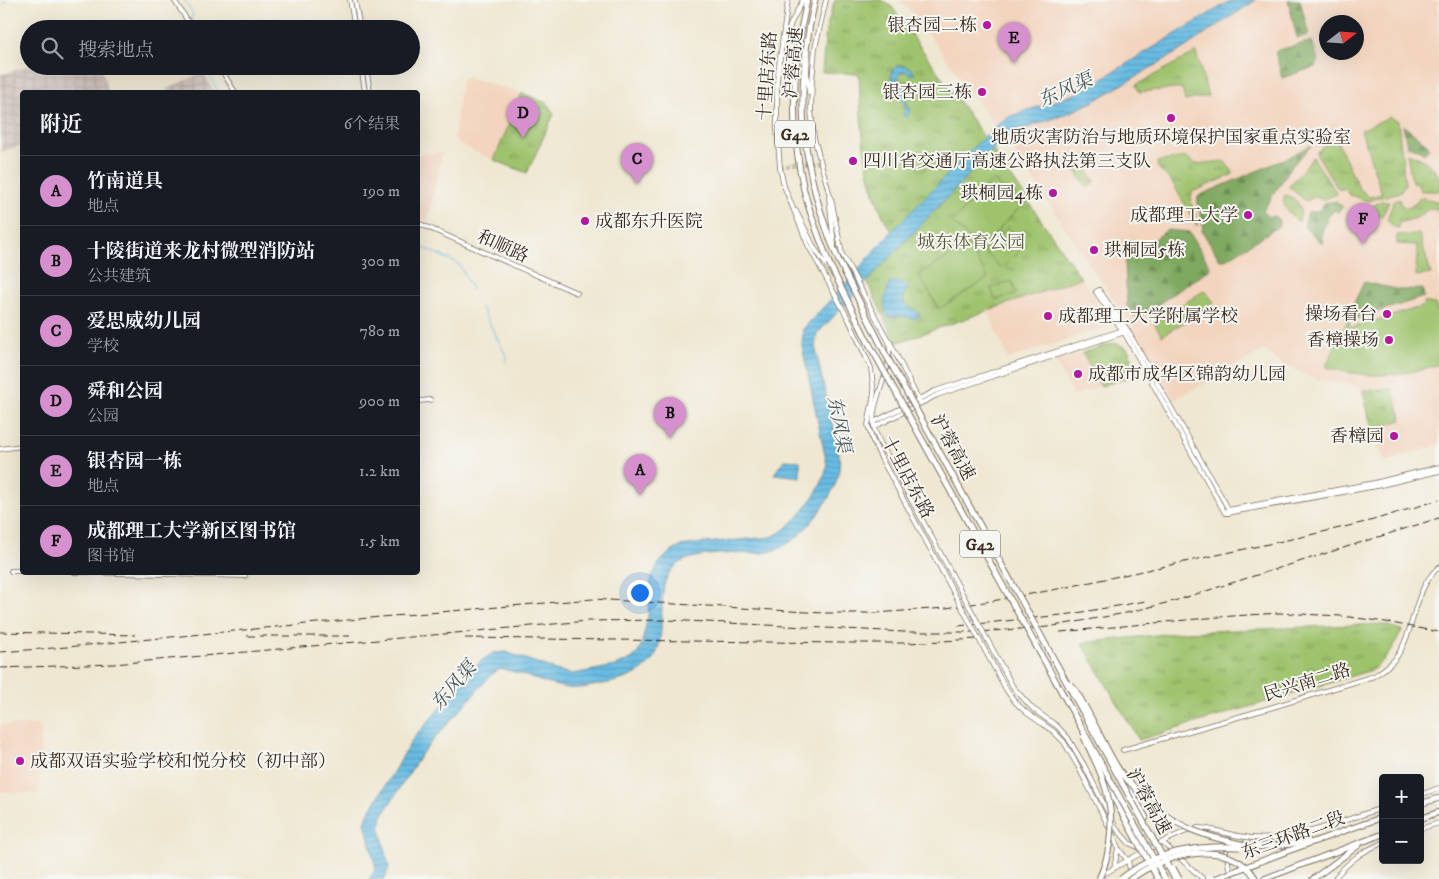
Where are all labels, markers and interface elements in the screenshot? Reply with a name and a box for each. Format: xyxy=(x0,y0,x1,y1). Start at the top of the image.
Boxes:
place label: 银杏园二栋 xyxy=(887,15,977,37)
north arrow xyxy=(1319,15,1364,60)
marker: 银杏园二栋 xyxy=(981,19,993,31)
search box xyxy=(20,20,420,75)
pin: E xyxy=(998,22,1030,63)
street label: 沪蓉高速 xyxy=(780,26,808,100)
street label: 十里店东路 xyxy=(754,30,782,122)
icon: search xyxy=(38,34,66,62)
text: 搜索地点 xyxy=(78,39,154,62)
water label: 东风渠 xyxy=(1035,67,1099,112)
place label: 银杏园三栋 xyxy=(882,82,972,104)
marker: 银杏园三栋 xyxy=(976,86,988,98)
pin: D xyxy=(507,97,539,138)
text: 附近 xyxy=(40,112,82,138)
marker: 地质灾害防治与地质环境保护国家重点实验室 xyxy=(1165,112,1177,124)
text: 6个结果 xyxy=(344,114,400,134)
road number: G42 xyxy=(775,120,815,148)
place label: 地质灾害防治与地质环境保护国家重点实验室 xyxy=(991,127,1351,149)
pin: C xyxy=(621,143,653,184)
place label: 四川省交通厅高速公路执法第三支队 xyxy=(863,151,1151,173)
marker: 四川省交通厅高速公路执法第三支队 xyxy=(847,155,859,167)
text: 竹南道具 xyxy=(87,170,163,193)
text: A xyxy=(51,181,61,201)
text: 190 m xyxy=(362,181,400,201)
place label: 珙桐园4栋 xyxy=(961,183,1043,205)
marker: 珙桐园4栋 xyxy=(1047,187,1059,199)
text: 地点 xyxy=(87,196,119,216)
pin: F xyxy=(1347,203,1379,244)
place label: 成都理工大学 xyxy=(1130,205,1238,227)
marker: 成都理工大学 xyxy=(1242,209,1254,221)
place label: 成都东升医院 xyxy=(595,211,703,233)
marker: 成都东升医院 xyxy=(579,215,591,227)
street label: 和顺路 xyxy=(473,226,532,268)
park label: 城东体育公园 xyxy=(917,232,1025,254)
text: 十陵街道来龙村微型消防站 xyxy=(87,240,315,263)
place label: 珙桐园5栋 xyxy=(1104,240,1185,262)
marker: 珙桐园5栋 xyxy=(1088,244,1100,256)
text: B xyxy=(51,251,61,271)
text: 300 m xyxy=(361,251,400,271)
text: 公共建筑 xyxy=(87,266,151,286)
place label: 操场看台 xyxy=(1305,304,1377,326)
place label: 成都理工大学附属学校 xyxy=(1058,306,1238,328)
marker: 操场看台 xyxy=(1381,308,1393,320)
text: 爱思威幼儿园 xyxy=(87,310,201,333)
marker: 成都理工大学附属学校 xyxy=(1042,310,1054,322)
text: C xyxy=(51,321,61,341)
text: 780 m xyxy=(360,321,400,341)
place label: 香樟操场 xyxy=(1307,330,1379,352)
marker: 香樟操场 xyxy=(1383,334,1395,346)
text: 学校 xyxy=(87,336,119,356)
place label: 成都市成华区锦韵幼儿园 xyxy=(1088,364,1286,386)
marker: 成都市成华区锦韵幼儿园 xyxy=(1072,368,1084,380)
text: 舜和公园 xyxy=(87,380,163,403)
text: D xyxy=(50,391,62,411)
text: 900 m xyxy=(359,391,400,411)
water label: 东风渠 xyxy=(822,394,856,457)
pin: B xyxy=(654,397,686,438)
text: 公园 xyxy=(87,406,119,426)
street label: 沪蓉高速 xyxy=(925,411,979,484)
place label: 香樟园 xyxy=(1330,426,1384,448)
marker: 香樟园 xyxy=(1388,430,1400,442)
street label: 十里店东路 xyxy=(876,433,938,522)
text: 银杏园一栋 xyxy=(87,450,182,473)
pin: A xyxy=(624,454,656,495)
text: E xyxy=(50,461,62,481)
text: 1.2 km xyxy=(359,461,400,481)
text: 地点 xyxy=(87,476,119,496)
text: 成都理工大学新区图书馆 xyxy=(87,520,296,543)
road number: G42 xyxy=(960,530,1000,558)
text: F xyxy=(51,531,61,551)
text: 1.5 km xyxy=(359,531,400,551)
text: 图书馆 xyxy=(87,546,135,566)
your location xyxy=(627,580,653,606)
water label: 东风渠 xyxy=(427,655,483,715)
street label: 民兴南二路 xyxy=(1261,659,1354,707)
place label: 成都双语实验学校和悦分校（初中部） xyxy=(30,751,336,773)
marker: 成都双语实验学校和悦分校（初中部） xyxy=(14,755,26,767)
street label: 沪蓉高速 xyxy=(1121,765,1175,838)
map controls xyxy=(1379,774,1424,864)
button: + xyxy=(1379,774,1424,819)
street label: 东三环路二段 xyxy=(1239,807,1348,865)
button: − xyxy=(1379,819,1424,864)

